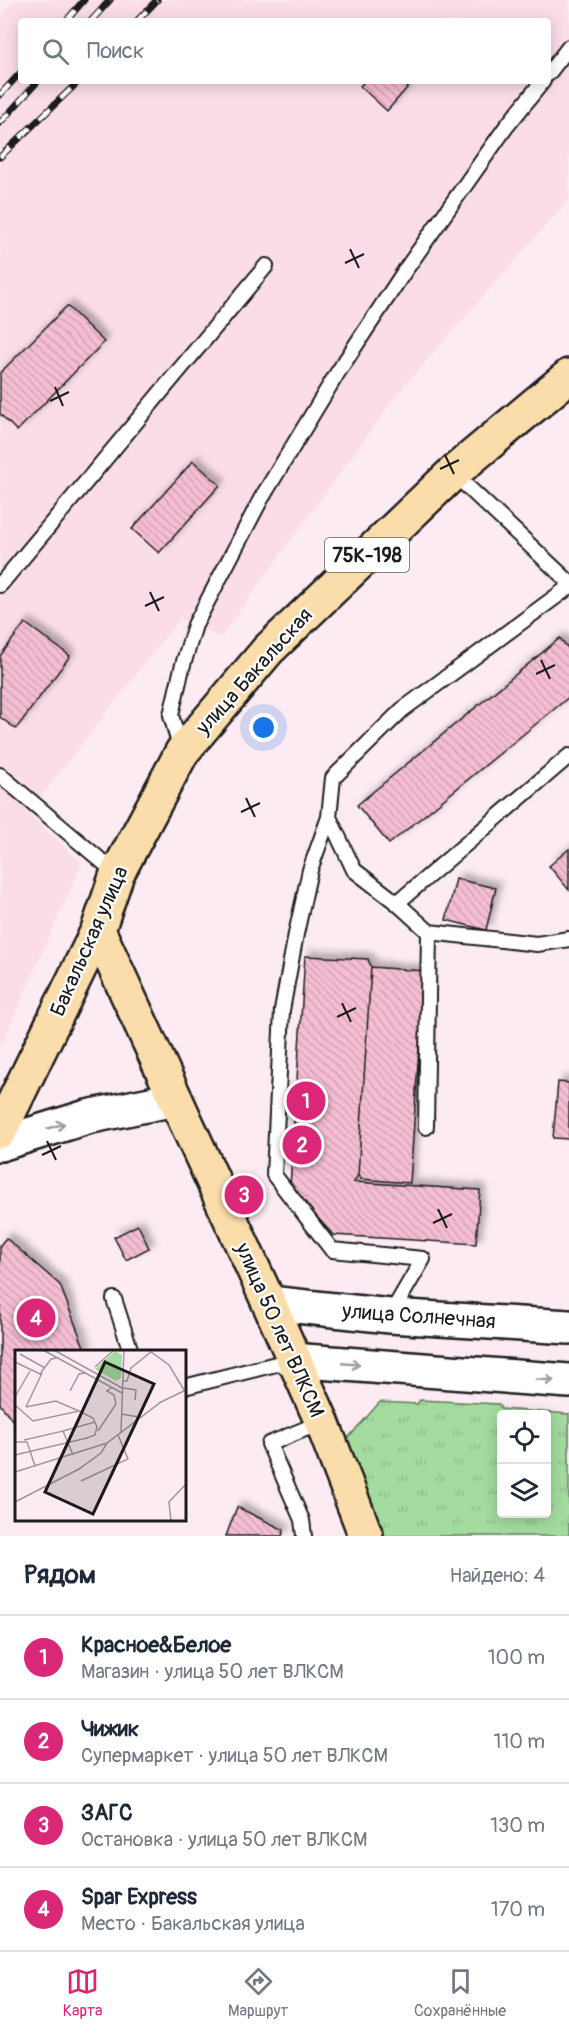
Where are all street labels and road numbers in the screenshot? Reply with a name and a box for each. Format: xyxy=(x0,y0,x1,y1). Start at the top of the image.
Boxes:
road number: 75К-198 xyxy=(325,538,409,572)
street label: улица Бакальская xyxy=(190,602,318,741)
street label: Бакальская улица xyxy=(44,862,135,1021)
street label: улица 50 лет ВЛКСМ xyxy=(229,1238,330,1422)
street label: улица Солнечная xyxy=(340,1298,497,1335)

